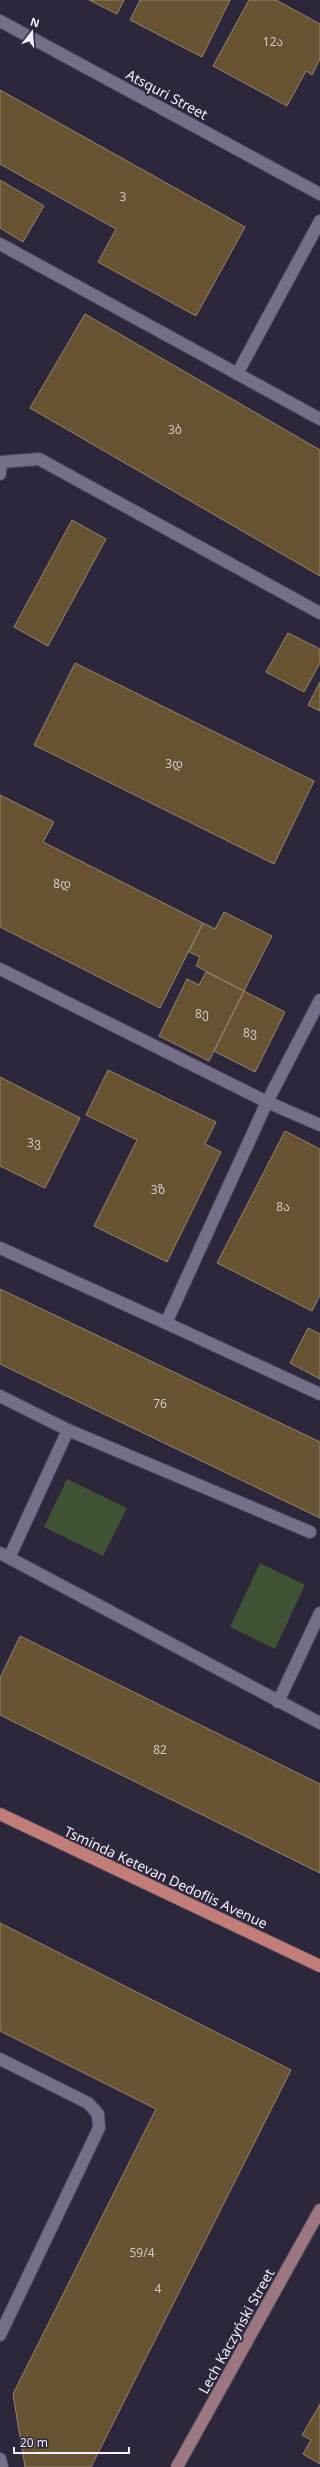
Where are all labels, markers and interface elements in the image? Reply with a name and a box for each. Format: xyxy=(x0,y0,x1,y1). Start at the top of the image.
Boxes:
north arrow xyxy=(12,12,52,52)
text: N xyxy=(29,13,42,30)
house number: 12ა xyxy=(263,33,283,50)
street label: Atsquri Street xyxy=(123,64,211,124)
house number: 3 xyxy=(120,188,127,205)
house number: 3ბ xyxy=(168,421,182,438)
house number: 3დ xyxy=(165,755,183,772)
house number: 8დ xyxy=(53,875,71,892)
house number: 8ე xyxy=(195,1005,209,1022)
house number: 8ვ xyxy=(243,1024,257,1041)
house number: 3ვ xyxy=(27,1134,41,1151)
house number: 3ზ xyxy=(151,1181,165,1198)
house number: 8ა xyxy=(276,1198,290,1215)
house number: 76 xyxy=(153,1395,167,1412)
house number: 82 xyxy=(153,1741,167,1758)
street label: Tsminda Ketevan Dedoflis Avenue xyxy=(61,1821,271,1933)
house number: 59/4 xyxy=(129,2244,155,2261)
street label: Lech Kaczyński Street xyxy=(194,2265,278,2397)
house number: 4 xyxy=(155,2280,162,2297)
scale bar xyxy=(14,2429,129,2455)
text: 20 m xyxy=(20,2434,48,2451)

